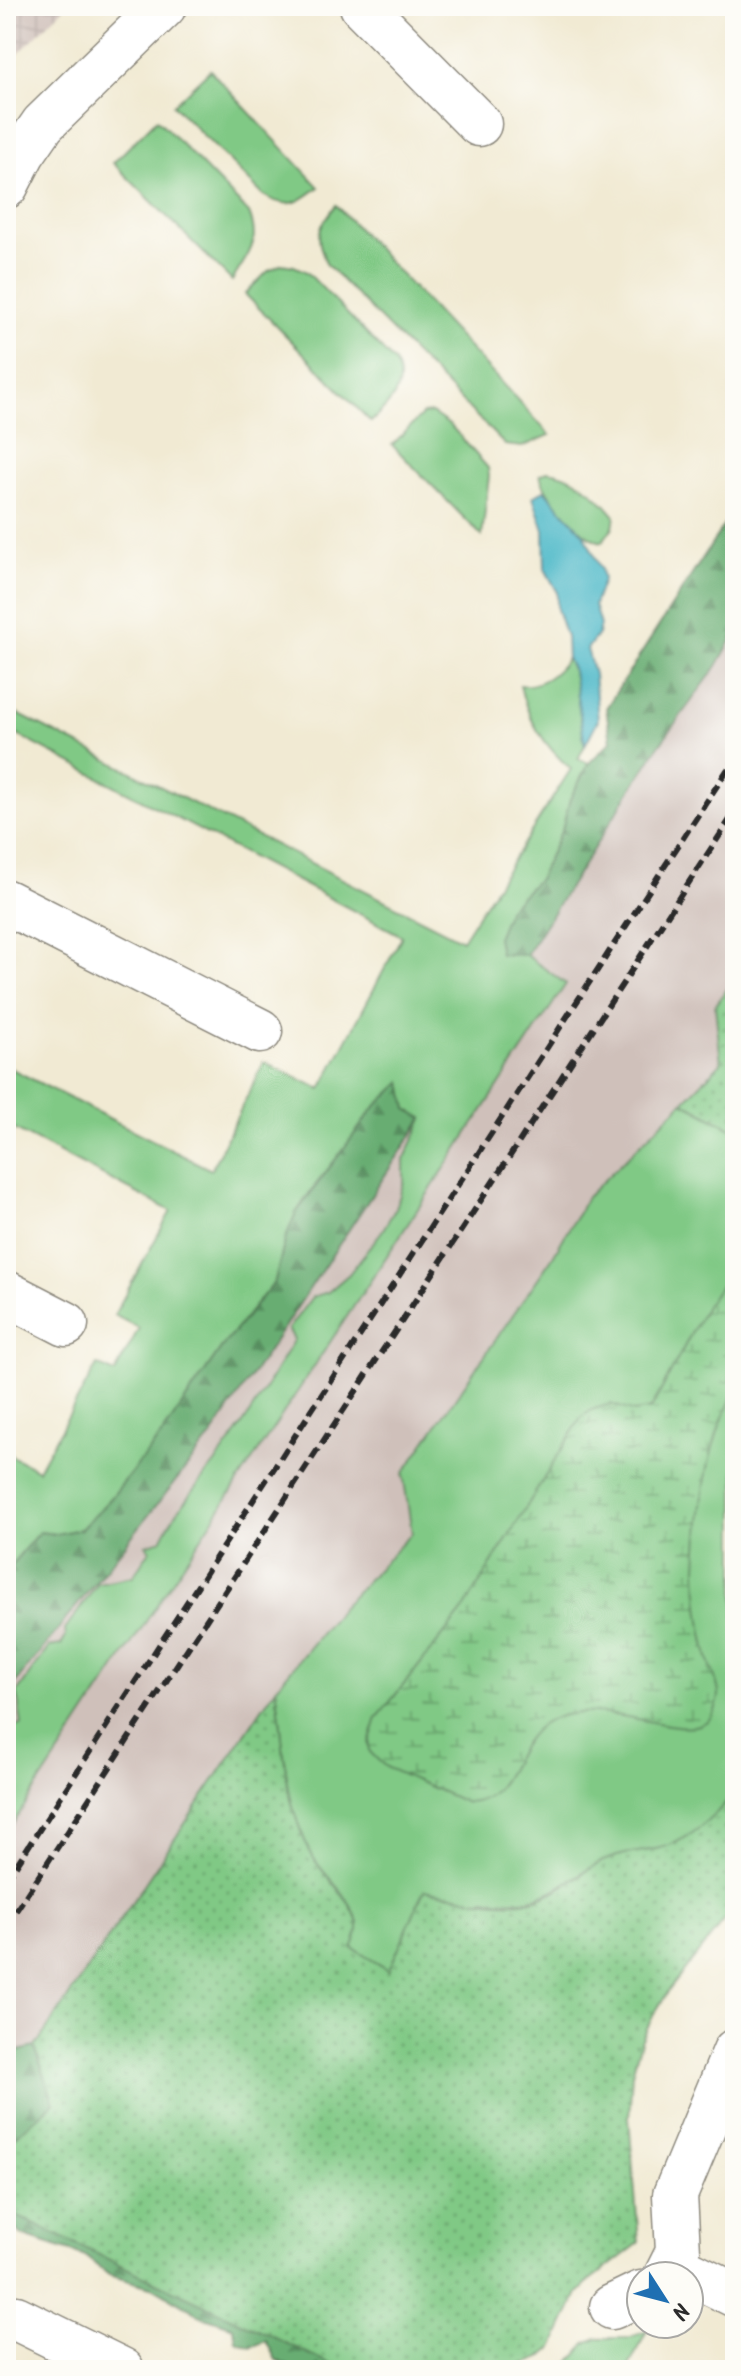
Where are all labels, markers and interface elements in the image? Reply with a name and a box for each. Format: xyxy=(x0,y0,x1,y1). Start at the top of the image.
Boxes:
north arrow xyxy=(625,2260,705,2340)
text: N xyxy=(661,2294,697,2326)

